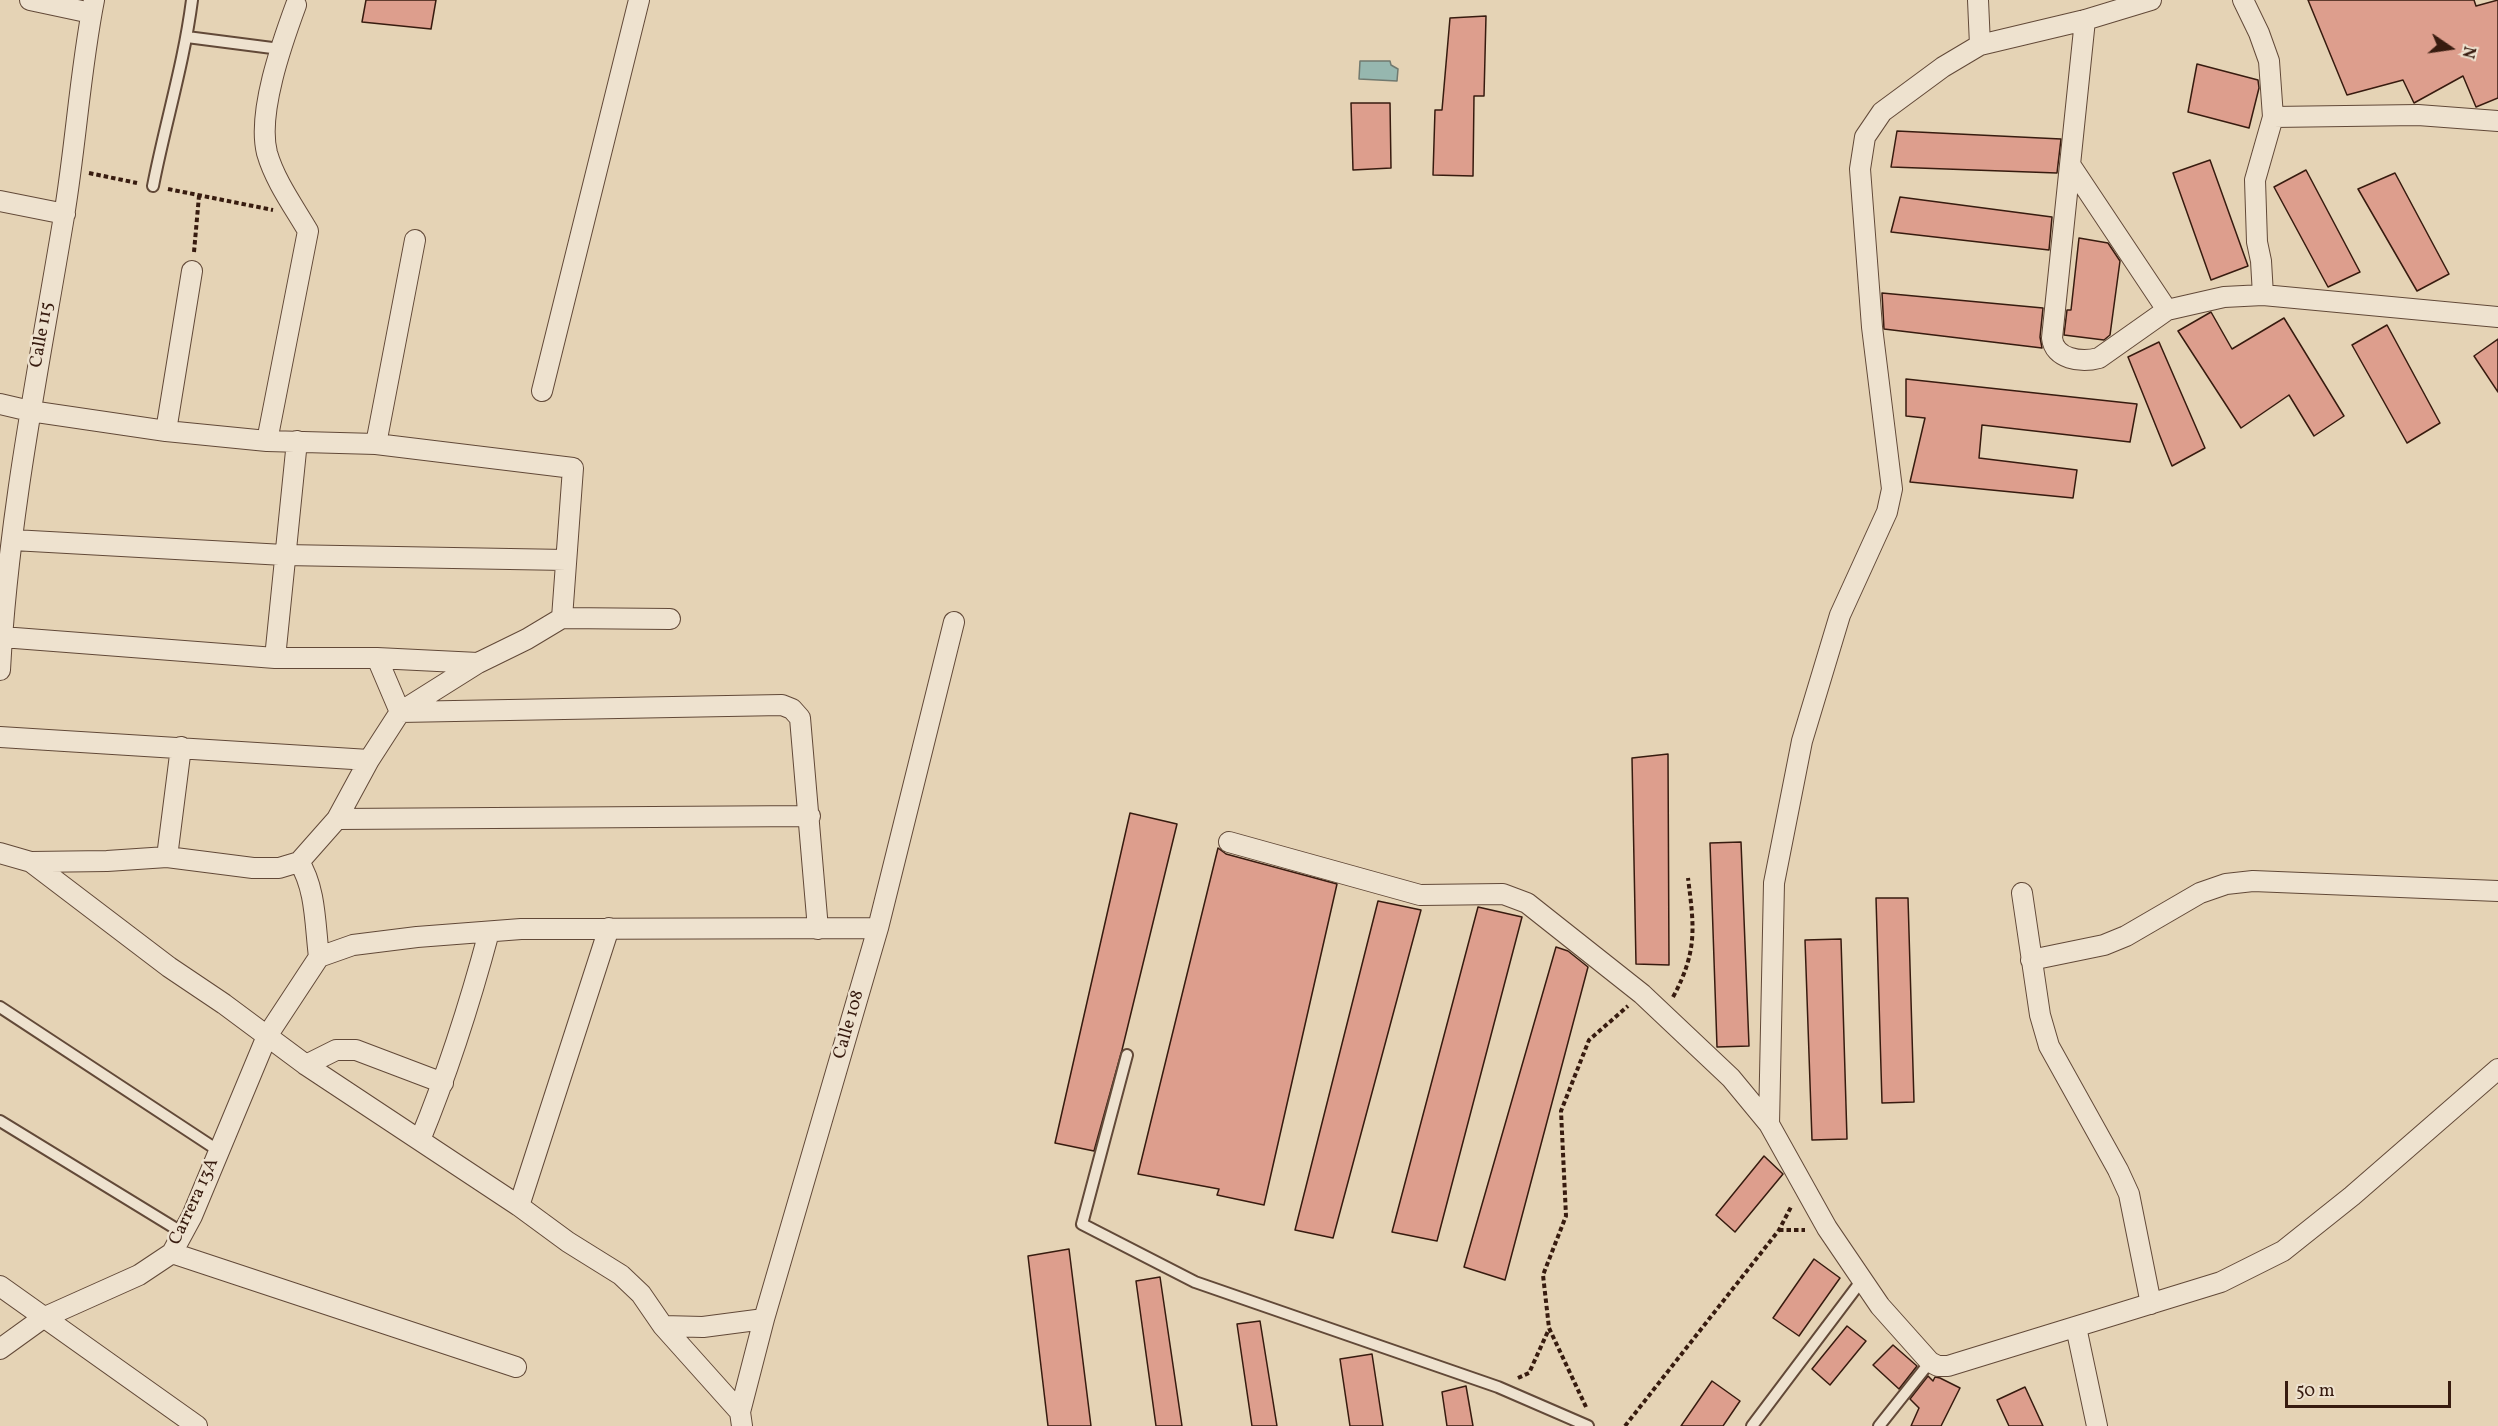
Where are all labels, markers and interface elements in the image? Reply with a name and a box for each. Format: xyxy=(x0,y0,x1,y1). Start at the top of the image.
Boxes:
north arrow xyxy=(2420,18,2480,78)
text: N xyxy=(2456,44,2480,60)
street label: Calle 115 xyxy=(27,301,59,369)
street label: Calle 108 xyxy=(830,988,870,1062)
street label: Carrera 13A xyxy=(165,1155,225,1249)
scale bar xyxy=(2288,1369,2454,1407)
text: 50 m xyxy=(2296,1379,2335,1404)

